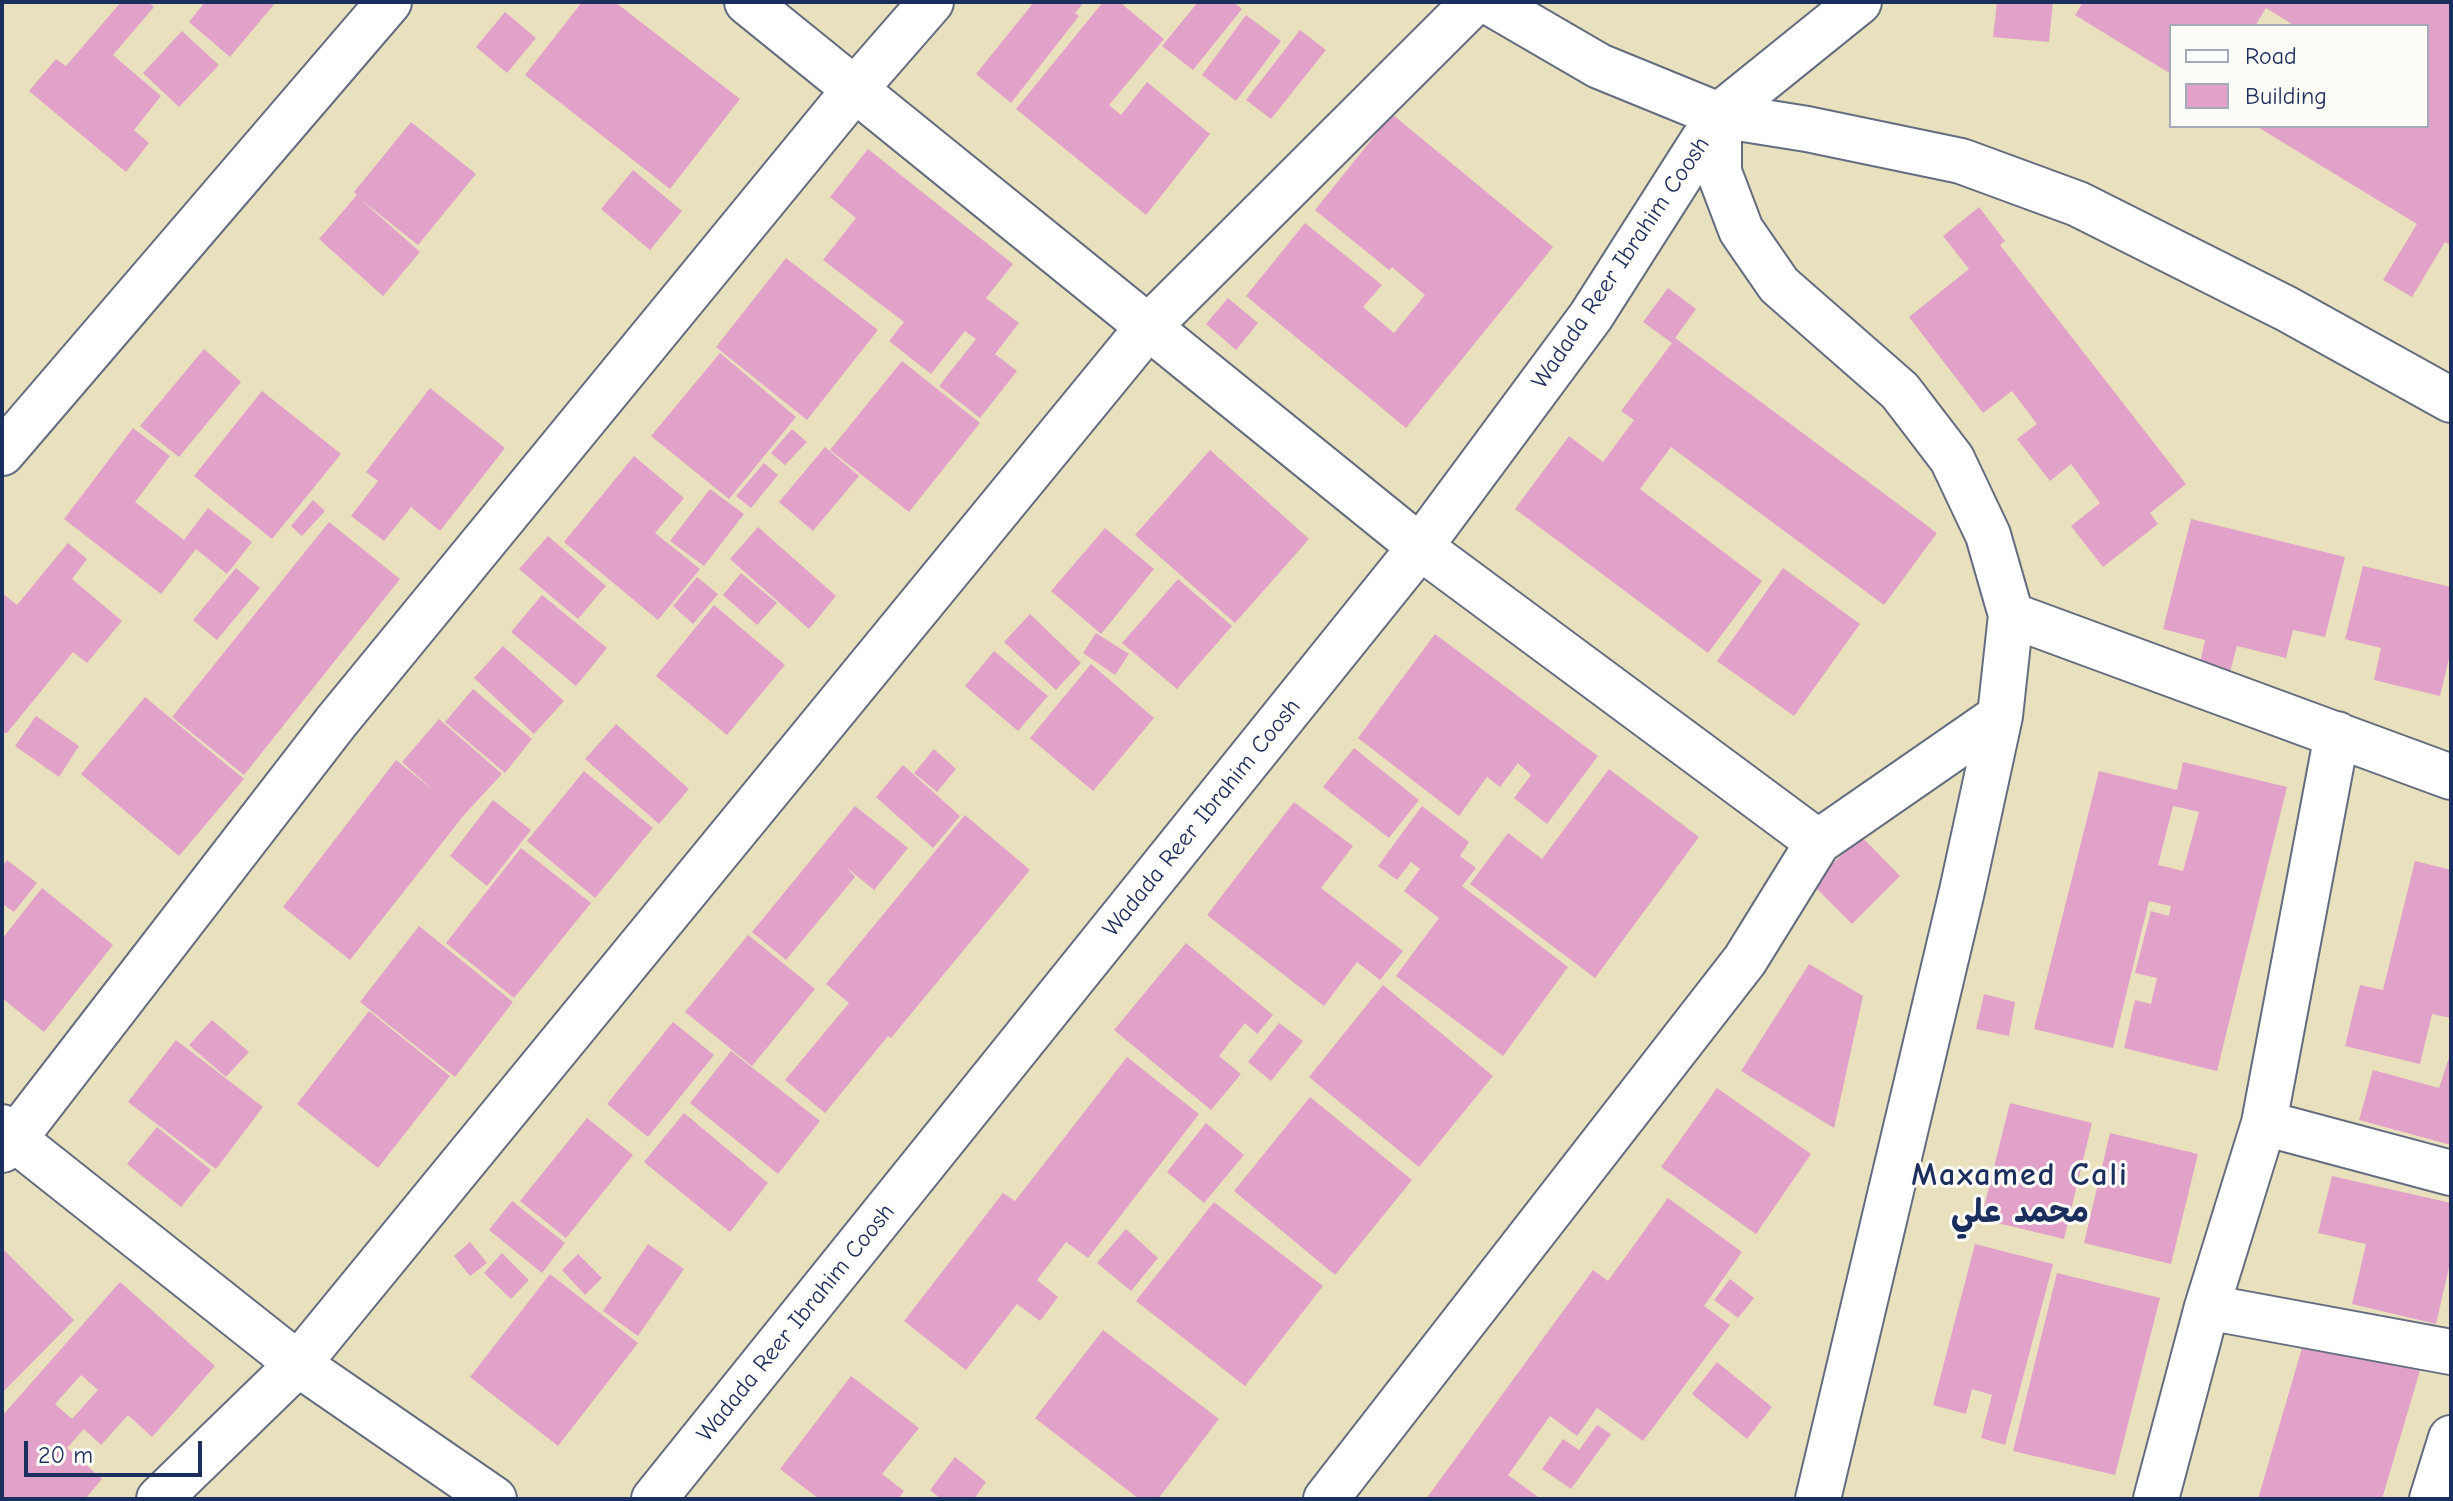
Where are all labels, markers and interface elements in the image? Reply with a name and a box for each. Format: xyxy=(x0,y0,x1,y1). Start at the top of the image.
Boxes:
legend xyxy=(2169,24,2429,128)
text: Road xyxy=(2245,42,2297,70)
text: Building xyxy=(2245,82,2327,110)
street label: Wadada Reer Ibrahim Coosh xyxy=(1526,131,1716,395)
street label: Wadada Reer Ibrahim Coosh xyxy=(1097,693,1307,943)
district label: Maxamed Cali محمد علي xyxy=(1911,1157,2129,1232)
street label: Wadada Reer Ibrahim Coosh xyxy=(691,1198,901,1448)
scale bar xyxy=(28,1425,206,1475)
text: 20 m xyxy=(38,1441,93,1469)

